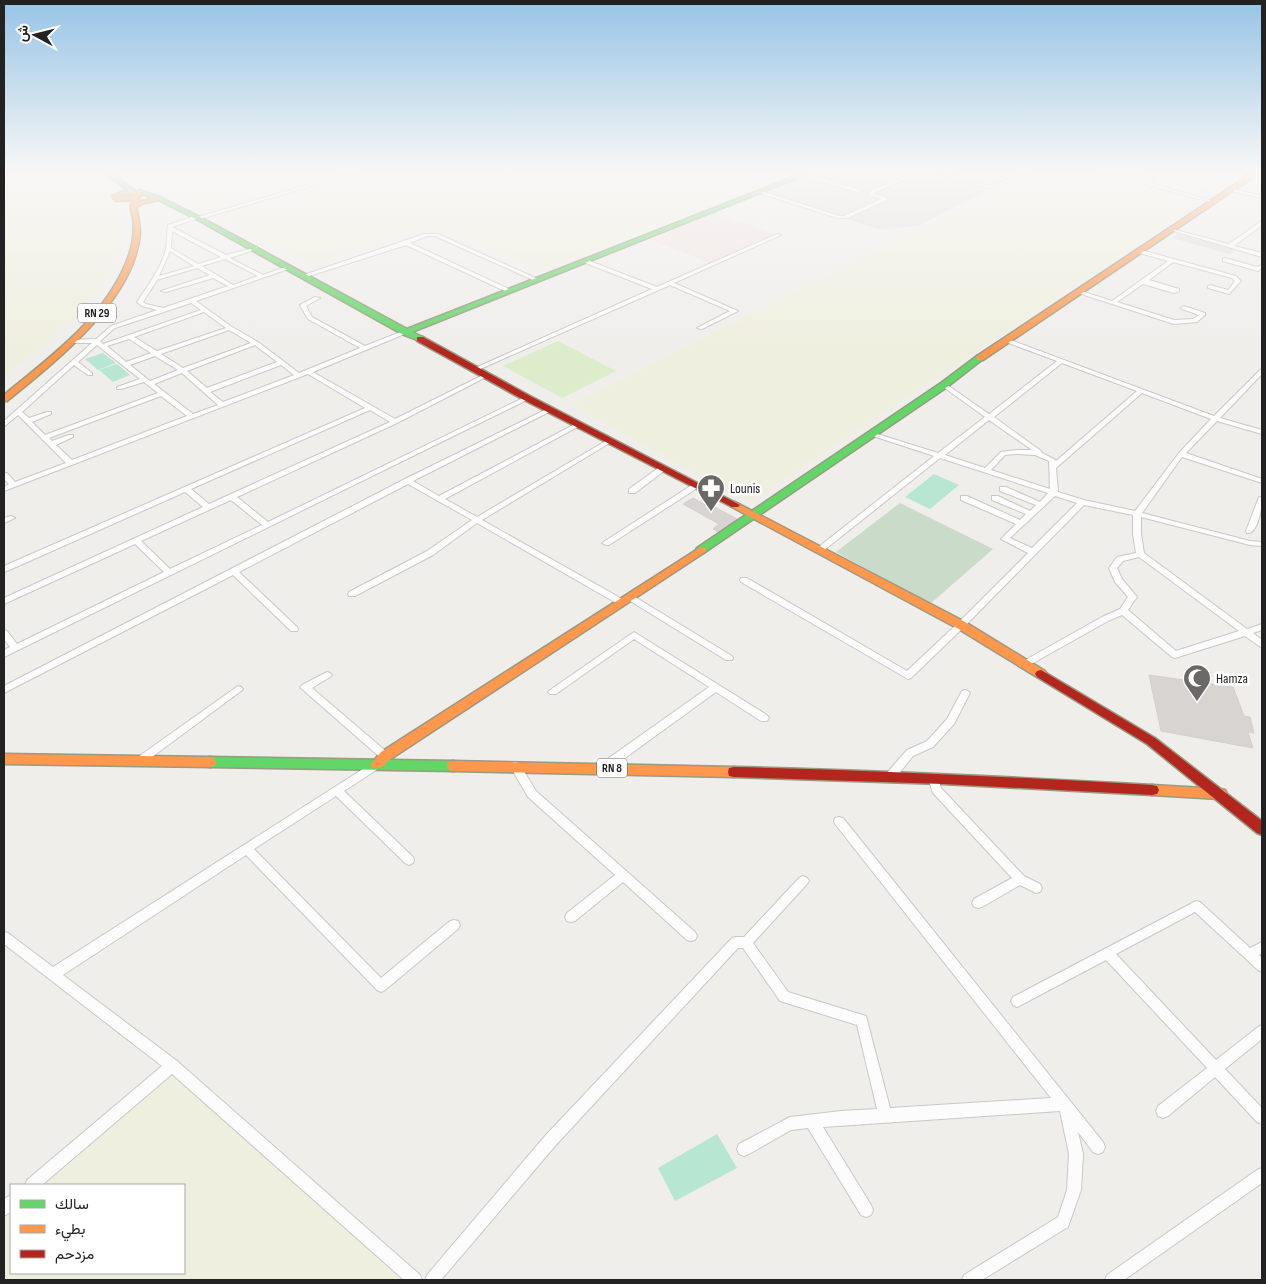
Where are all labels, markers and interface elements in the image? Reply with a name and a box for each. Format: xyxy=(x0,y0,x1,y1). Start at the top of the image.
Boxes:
north arrow xyxy=(10,10,60,60)
text: ش xyxy=(13,24,32,43)
road number: RN 29 xyxy=(78,304,116,322)
pharmacy icon: Lounis xyxy=(696,473,726,512)
place label: Lounis xyxy=(730,480,760,497)
mosque icon: Hamza xyxy=(1182,663,1212,702)
place label: Hamza xyxy=(1216,670,1248,687)
road number: RN 8 xyxy=(597,758,627,778)
legend xyxy=(10,1184,185,1274)
text: سالك xyxy=(55,1195,89,1214)
text: بطيء xyxy=(55,1220,85,1242)
text: مزدحم xyxy=(55,1245,94,1264)

